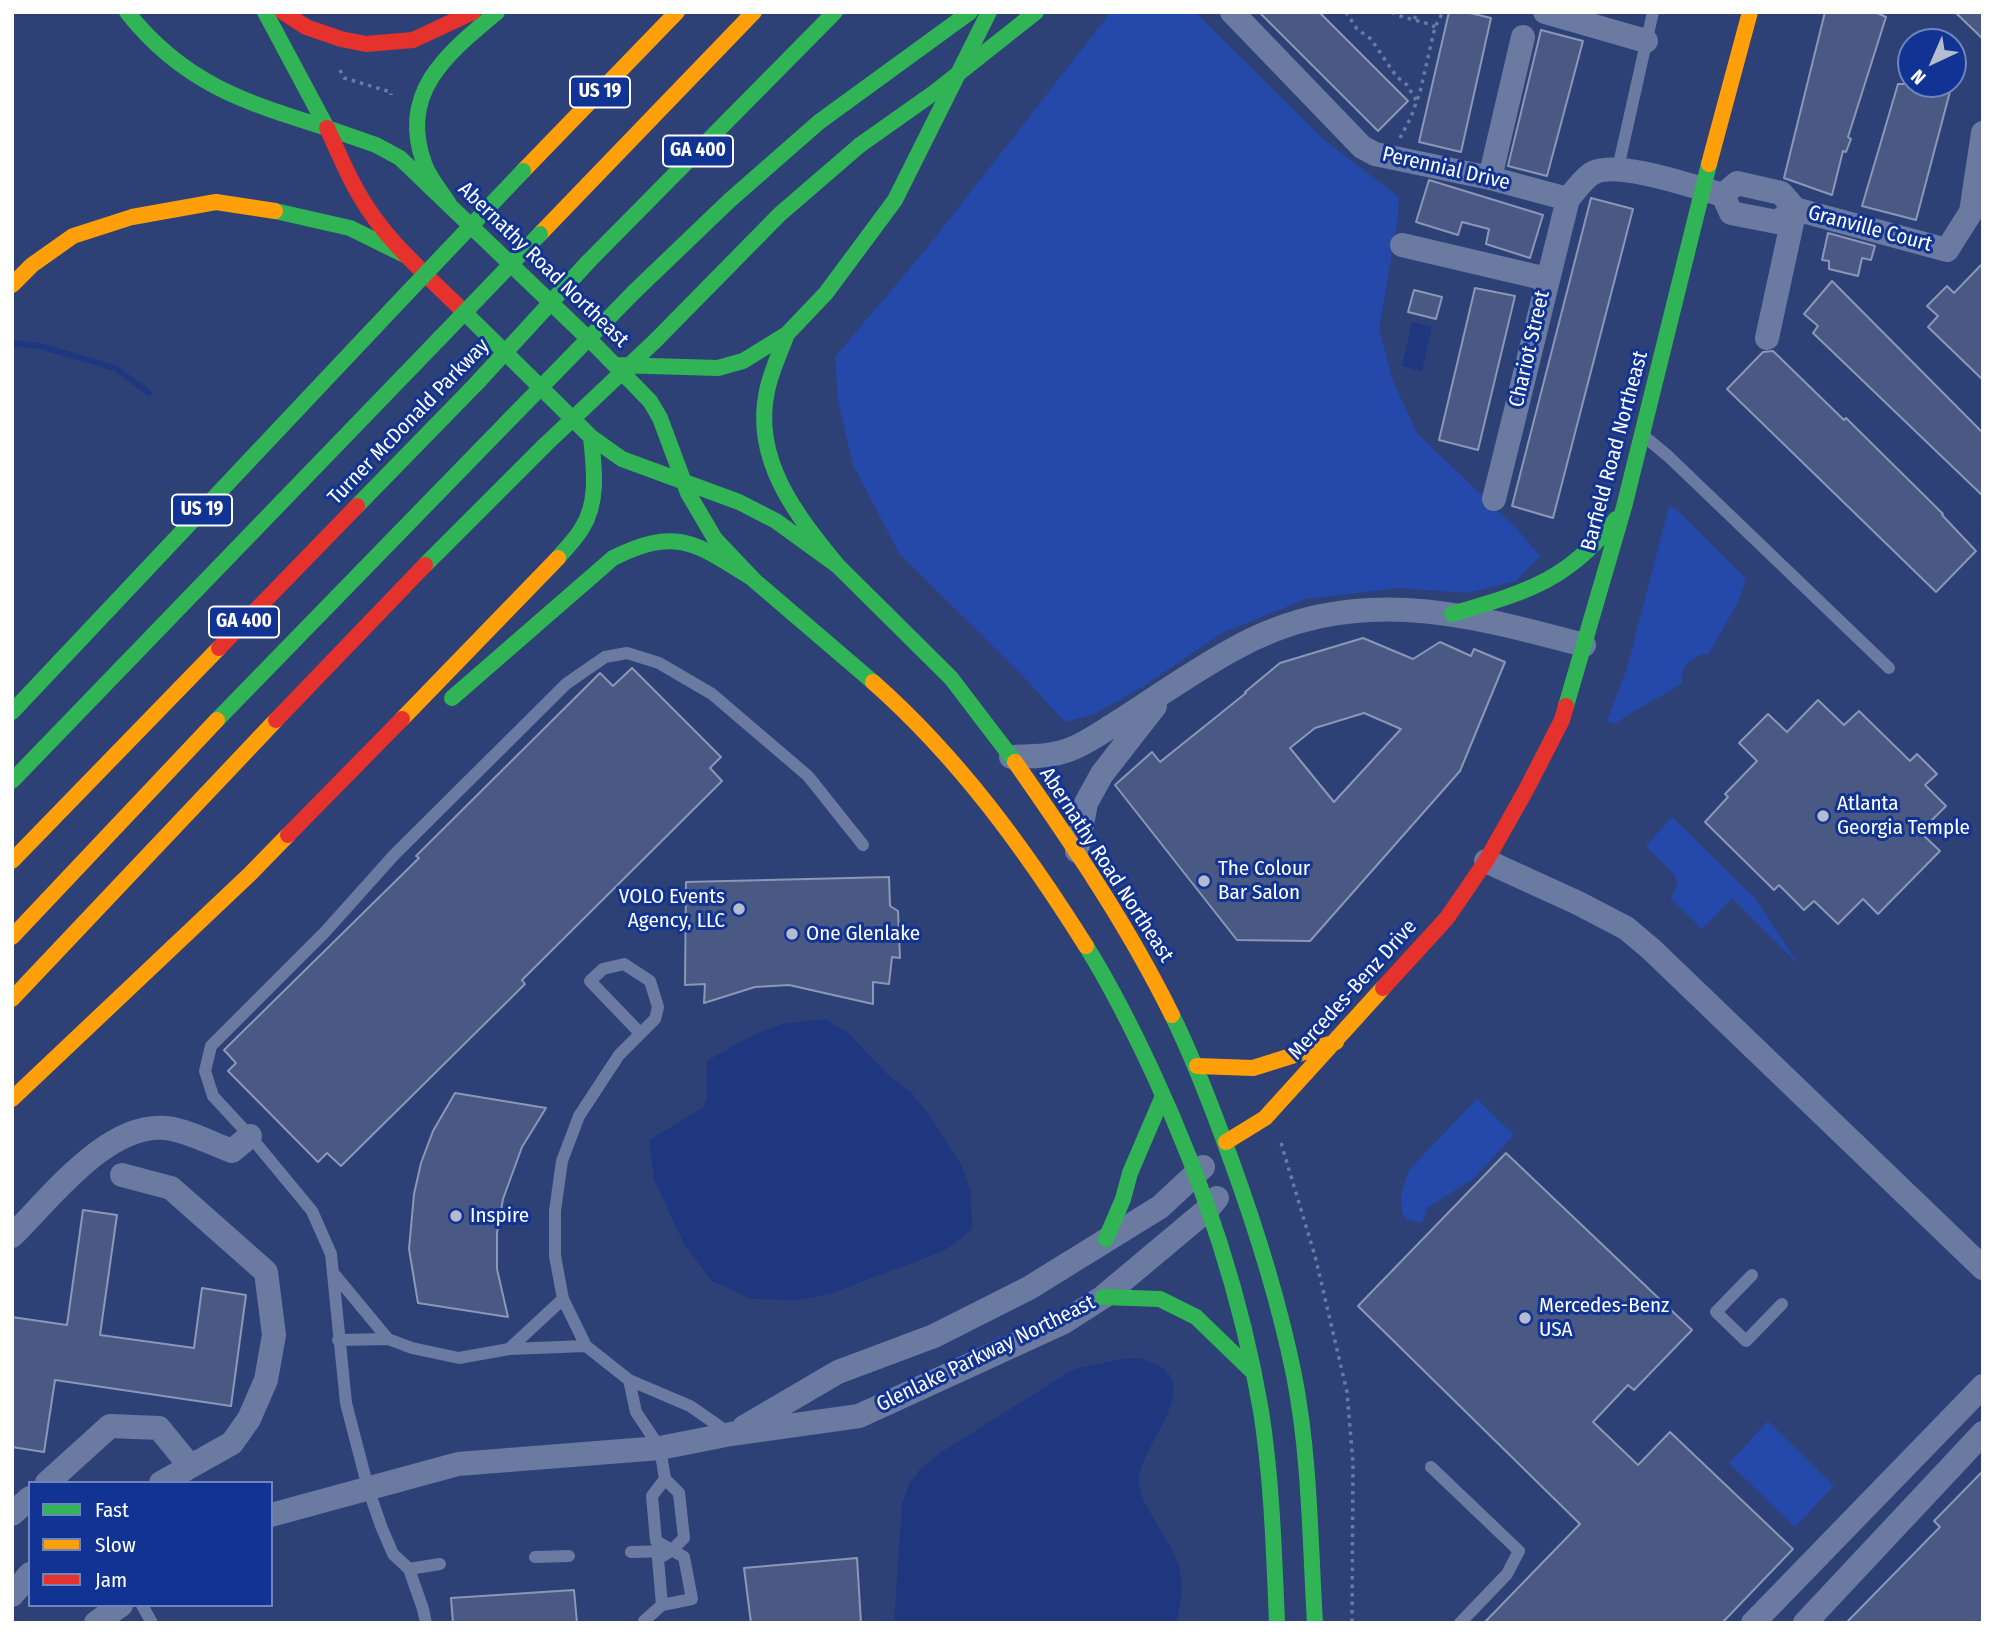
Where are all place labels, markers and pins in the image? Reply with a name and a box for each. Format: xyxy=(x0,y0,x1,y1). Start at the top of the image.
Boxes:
place label: Atlanta Georgia Temple xyxy=(1837,791,1970,841)
marker: Atlanta Georgia Temple xyxy=(1815,808,1831,824)
place label: The Colour Bar Salon xyxy=(1218,856,1310,906)
marker: The Colour Bar Salon xyxy=(1196,873,1212,889)
place label: VOLO Events Agency, LLC xyxy=(619,884,725,934)
marker: VOLO Events Agency, LLC xyxy=(731,901,747,917)
place label: One Glenlake xyxy=(806,921,920,947)
marker: One Glenlake xyxy=(784,926,800,942)
place label: Inspire xyxy=(470,1203,529,1229)
marker: Inspire xyxy=(448,1208,464,1224)
place label: Mercedes-Benz USA xyxy=(1539,1293,1669,1343)
marker: Mercedes-Benz USA xyxy=(1517,1310,1533,1326)

